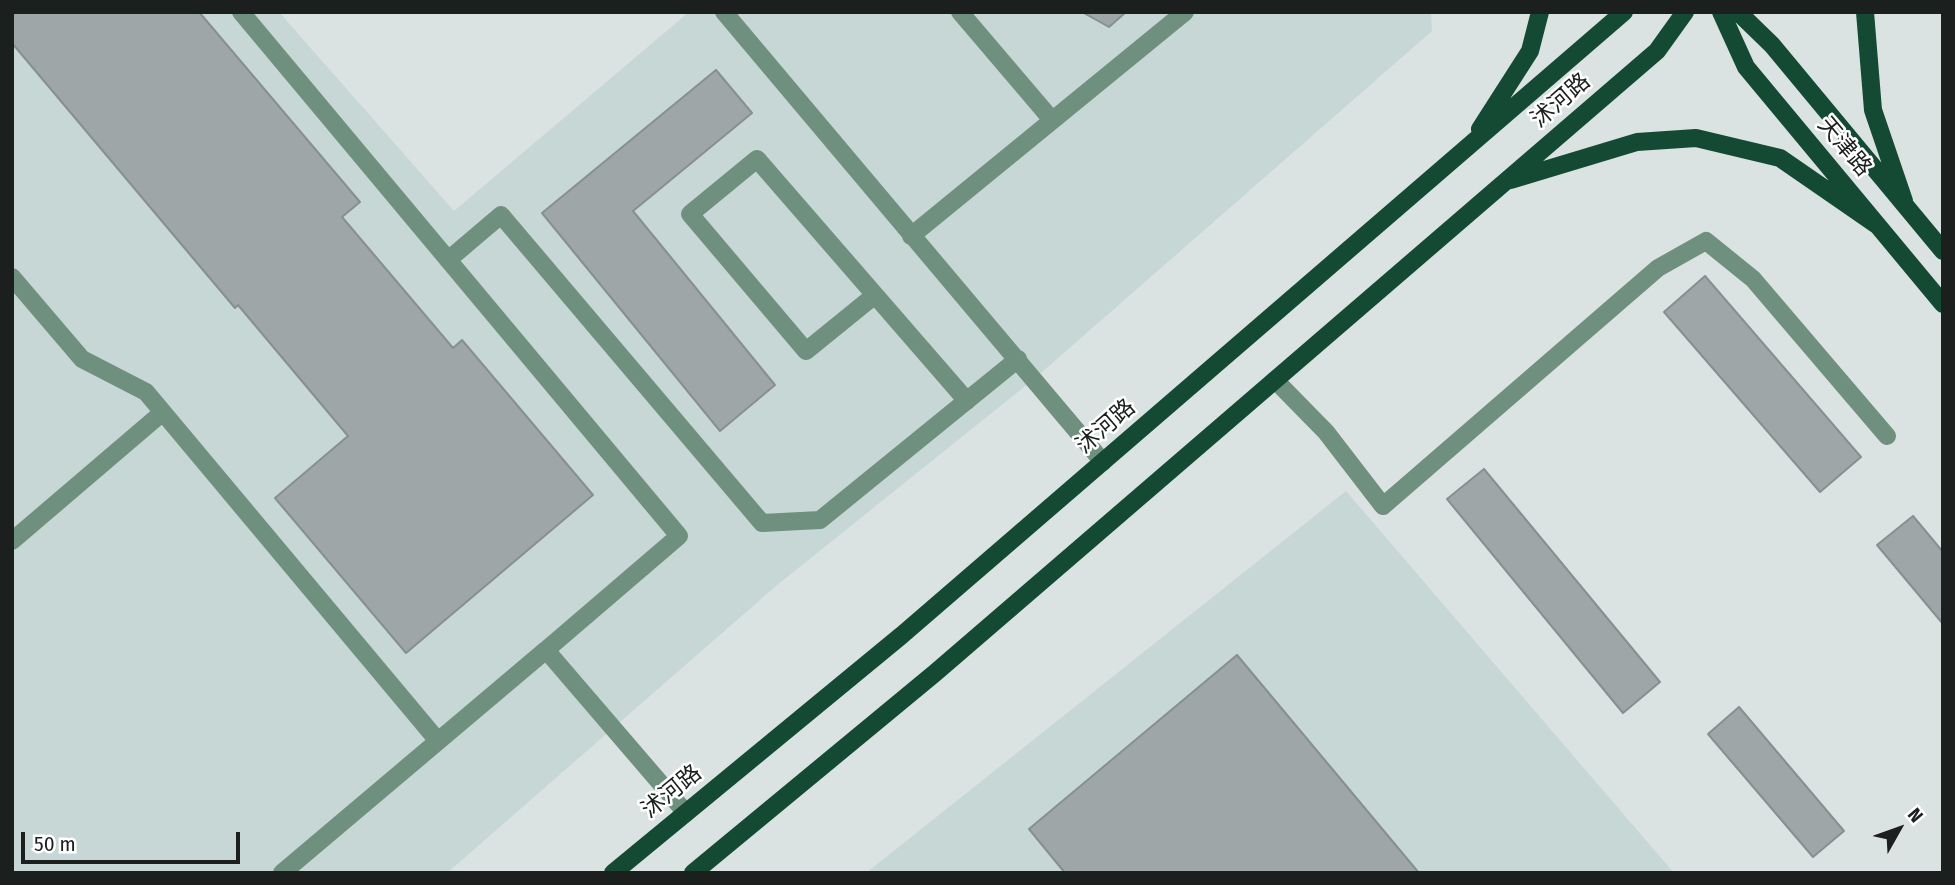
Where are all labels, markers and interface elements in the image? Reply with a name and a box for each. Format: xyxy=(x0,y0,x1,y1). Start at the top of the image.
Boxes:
street label: 沭河路 xyxy=(1526,68,1596,134)
street label: 天津路 xyxy=(1811,112,1877,182)
street label: 沭河路 xyxy=(1071,394,1141,460)
street label: 沭河路 xyxy=(637,760,707,824)
north arrow xyxy=(1864,794,1934,864)
text: N xyxy=(1903,803,1928,827)
scale bar xyxy=(24,818,243,862)
text: 50 m xyxy=(34,831,76,857)

